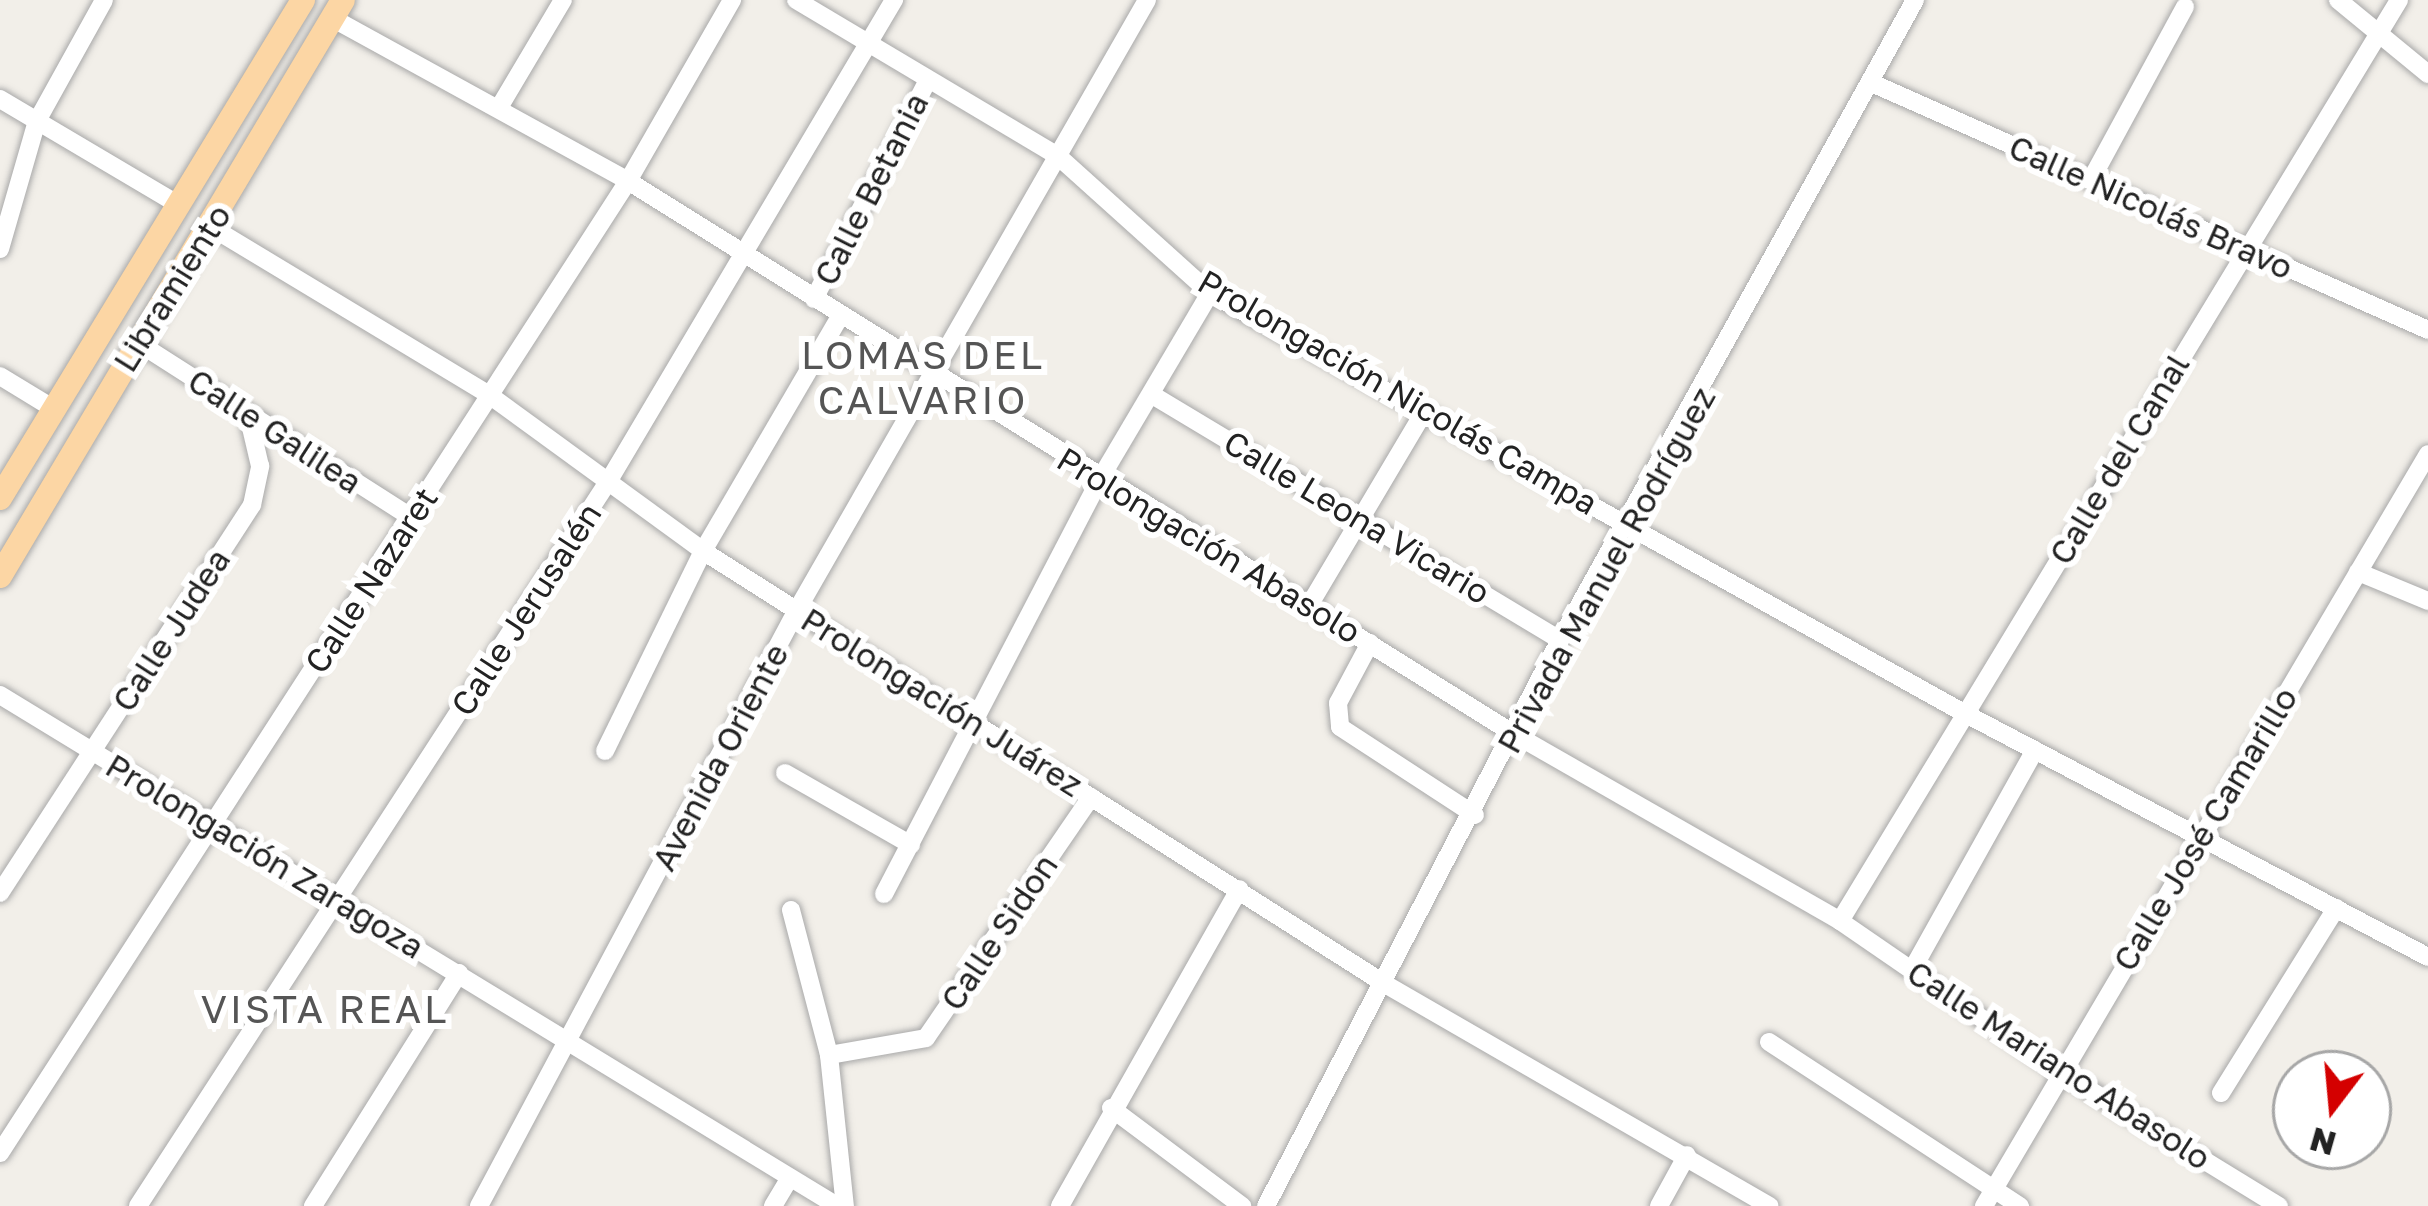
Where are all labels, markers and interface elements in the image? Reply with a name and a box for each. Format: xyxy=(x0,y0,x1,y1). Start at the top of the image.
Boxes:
street label: Calle Betania xyxy=(806,86,936,292)
street label: Calle Nicolás Bravo xyxy=(2003,127,2299,287)
street label: Libramiento xyxy=(105,197,239,379)
street label: Prolongación Nicolás Campa xyxy=(1191,261,1605,523)
district label: LOMAS DEL CALVARIO xyxy=(801,333,1045,424)
street label: Calle del Canal xyxy=(2041,347,2197,571)
street label: Calle Galilea xyxy=(181,360,369,502)
street label: Privada Manuel Rodríguez xyxy=(1489,380,1723,760)
street label: Calle Leona Vicario xyxy=(1217,422,1497,612)
street label: Prolongación Abasolo xyxy=(1050,439,1368,651)
street label: Calle Nazaret xyxy=(296,480,446,680)
street label: Calle Jerusalén xyxy=(443,495,609,723)
street label: Calle Judea xyxy=(104,541,238,719)
street label: Prolongación Juárez xyxy=(794,599,1090,805)
street label: Avenida Oriente xyxy=(644,637,796,877)
street label: Calle José Camarillo xyxy=(2105,680,2305,978)
street label: Prolongación Zaragoza xyxy=(99,745,431,967)
street label: Calle Sidon xyxy=(932,846,1066,1018)
street label: Calle Mariano Abasolo xyxy=(1900,952,2218,1178)
district label: VISTA REAL xyxy=(201,986,449,1032)
north arrow xyxy=(2272,1050,2392,1170)
text: N xyxy=(2305,1120,2340,1164)

